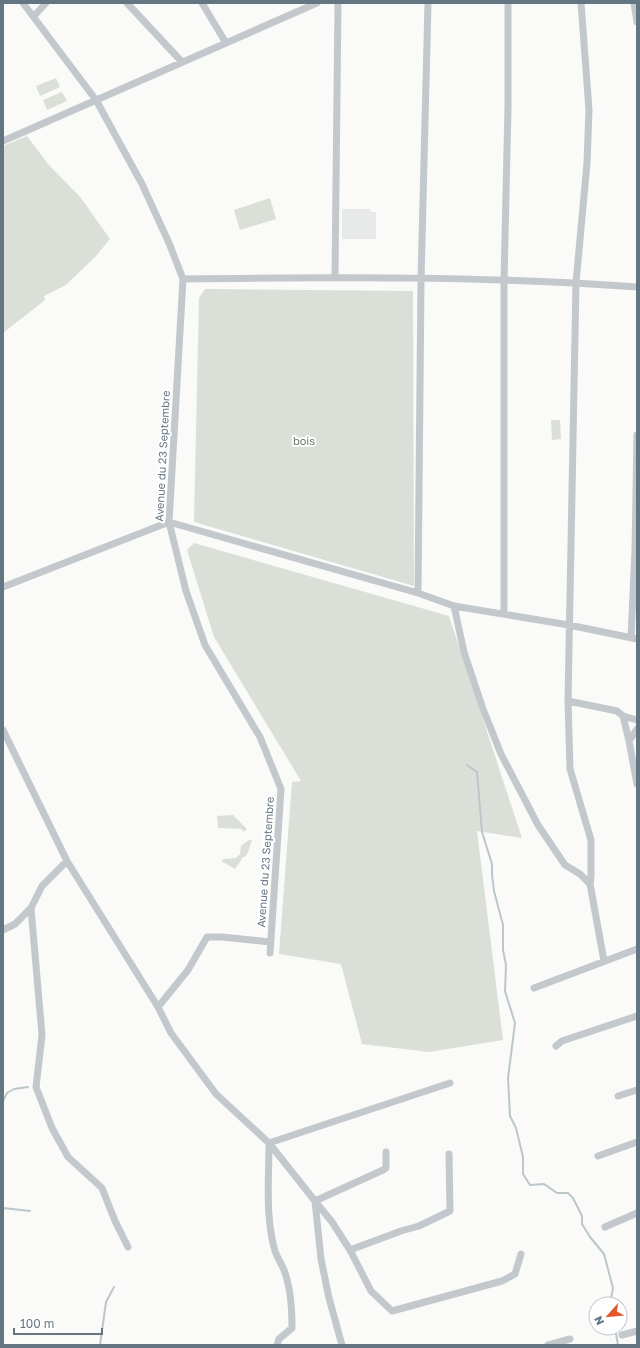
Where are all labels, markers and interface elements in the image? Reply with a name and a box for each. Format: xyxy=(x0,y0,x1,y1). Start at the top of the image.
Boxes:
street label: Avenue du 23 Septembre xyxy=(152,390,172,522)
park label: bois xyxy=(293,434,315,447)
street label: Avenue du 23 Septembre xyxy=(254,796,276,928)
north arrow xyxy=(588,1296,628,1336)
scale bar xyxy=(14,1310,102,1336)
text: N xyxy=(591,1314,606,1327)
text: 100 m xyxy=(20,1316,54,1331)

